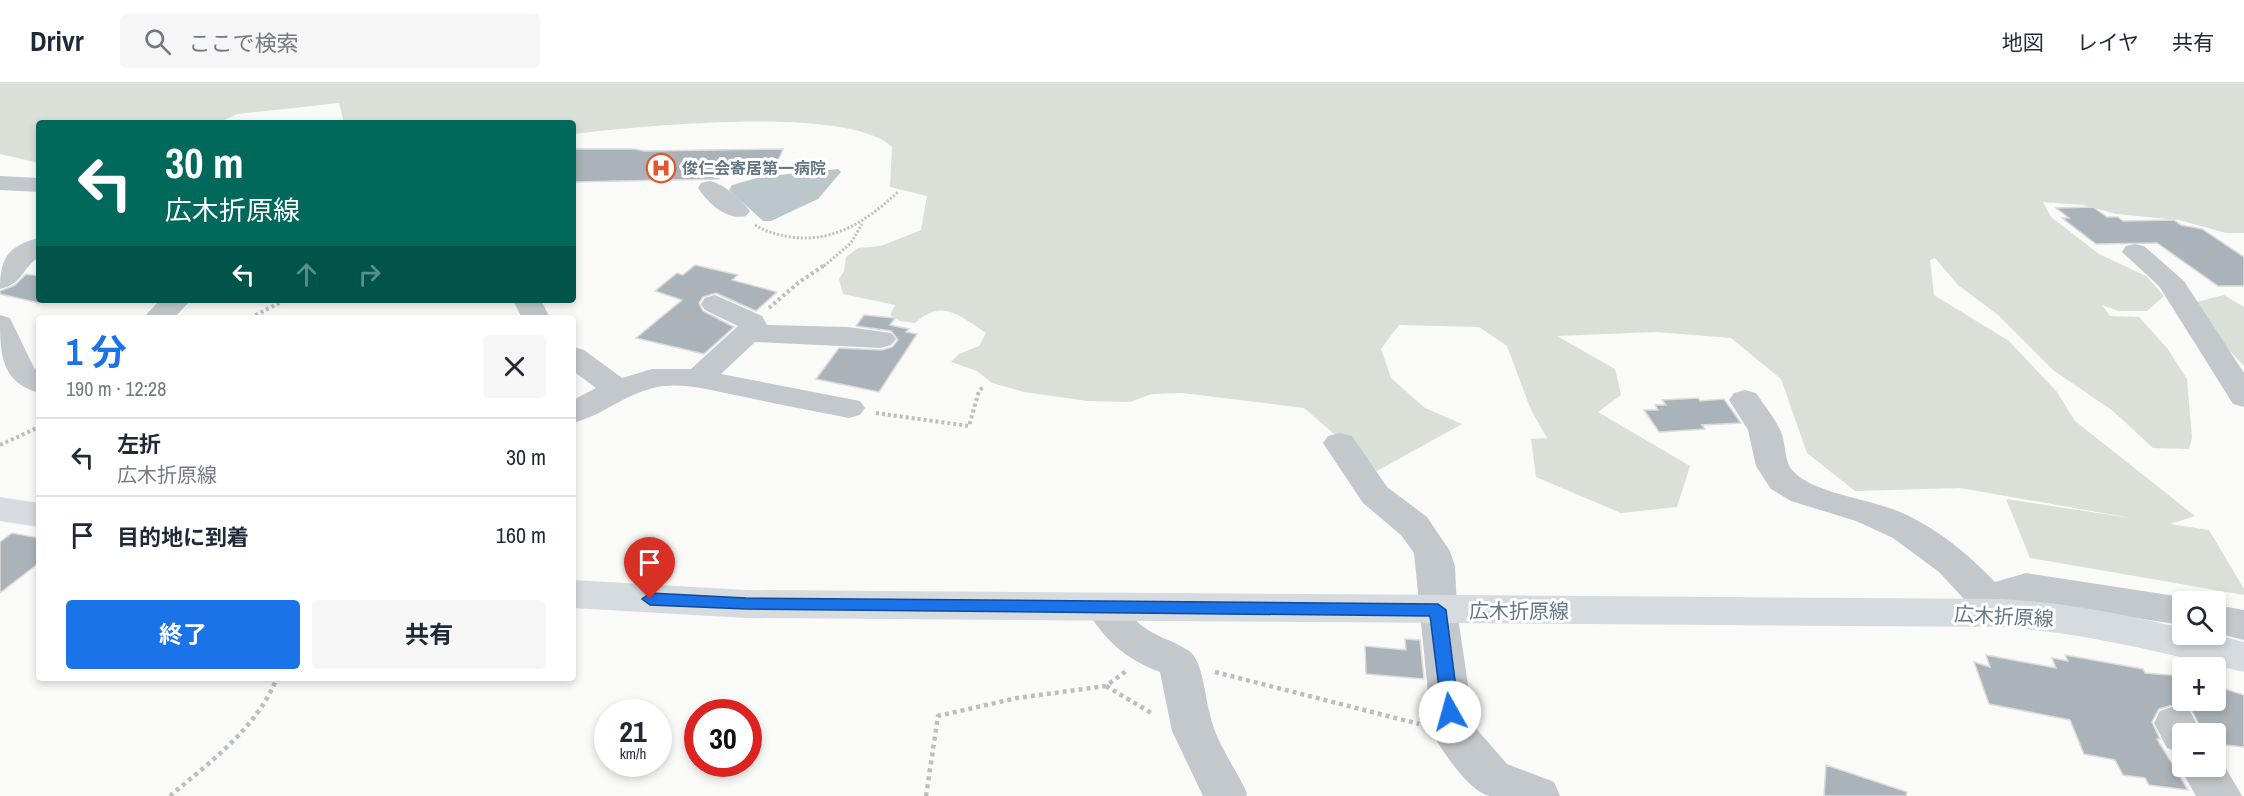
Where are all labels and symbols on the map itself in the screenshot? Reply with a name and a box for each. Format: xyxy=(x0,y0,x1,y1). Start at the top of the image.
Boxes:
hospital icon: 俊仁会寄居第一病院 xyxy=(645,152,677,184)
place label: 俊仁会寄居第一病院 xyxy=(682,157,826,179)
pin xyxy=(624,537,675,599)
street label: 広木折原線 xyxy=(1469,597,1569,624)
street label: 広木折原線 xyxy=(1953,600,2055,632)
position arrow xyxy=(1418,680,1482,744)
speed limit sign: 30 xyxy=(684,699,762,777)

